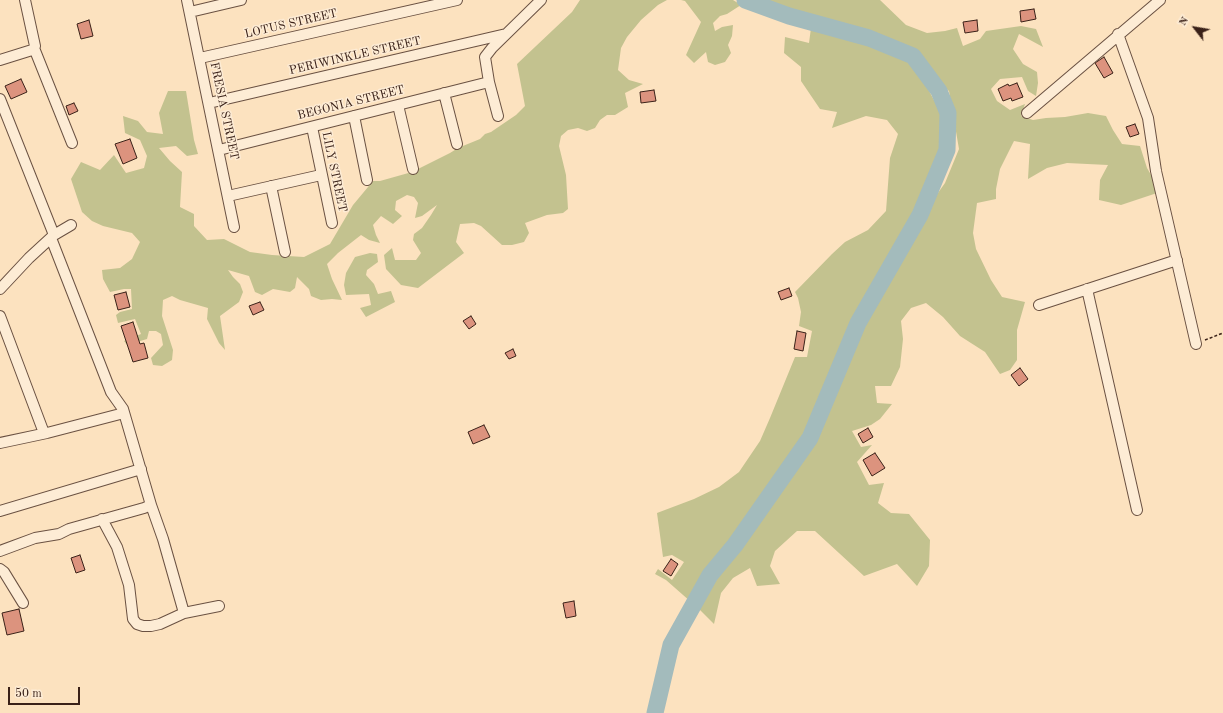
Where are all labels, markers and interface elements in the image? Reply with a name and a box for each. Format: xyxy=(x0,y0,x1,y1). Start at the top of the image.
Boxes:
street label: LOTUS STREET xyxy=(243,6,339,42)
north arrow xyxy=(1175,8,1215,48)
text: N xyxy=(1177,15,1191,28)
street label: PERIWINKLE STREET xyxy=(288,34,422,78)
street label: FRESIA STREET xyxy=(207,61,241,161)
street label: BEGONIA STREET xyxy=(296,83,406,123)
street label: LILY STREET xyxy=(318,130,350,214)
scale bar xyxy=(10,679,82,705)
text: 50 m xyxy=(15,688,42,700)

